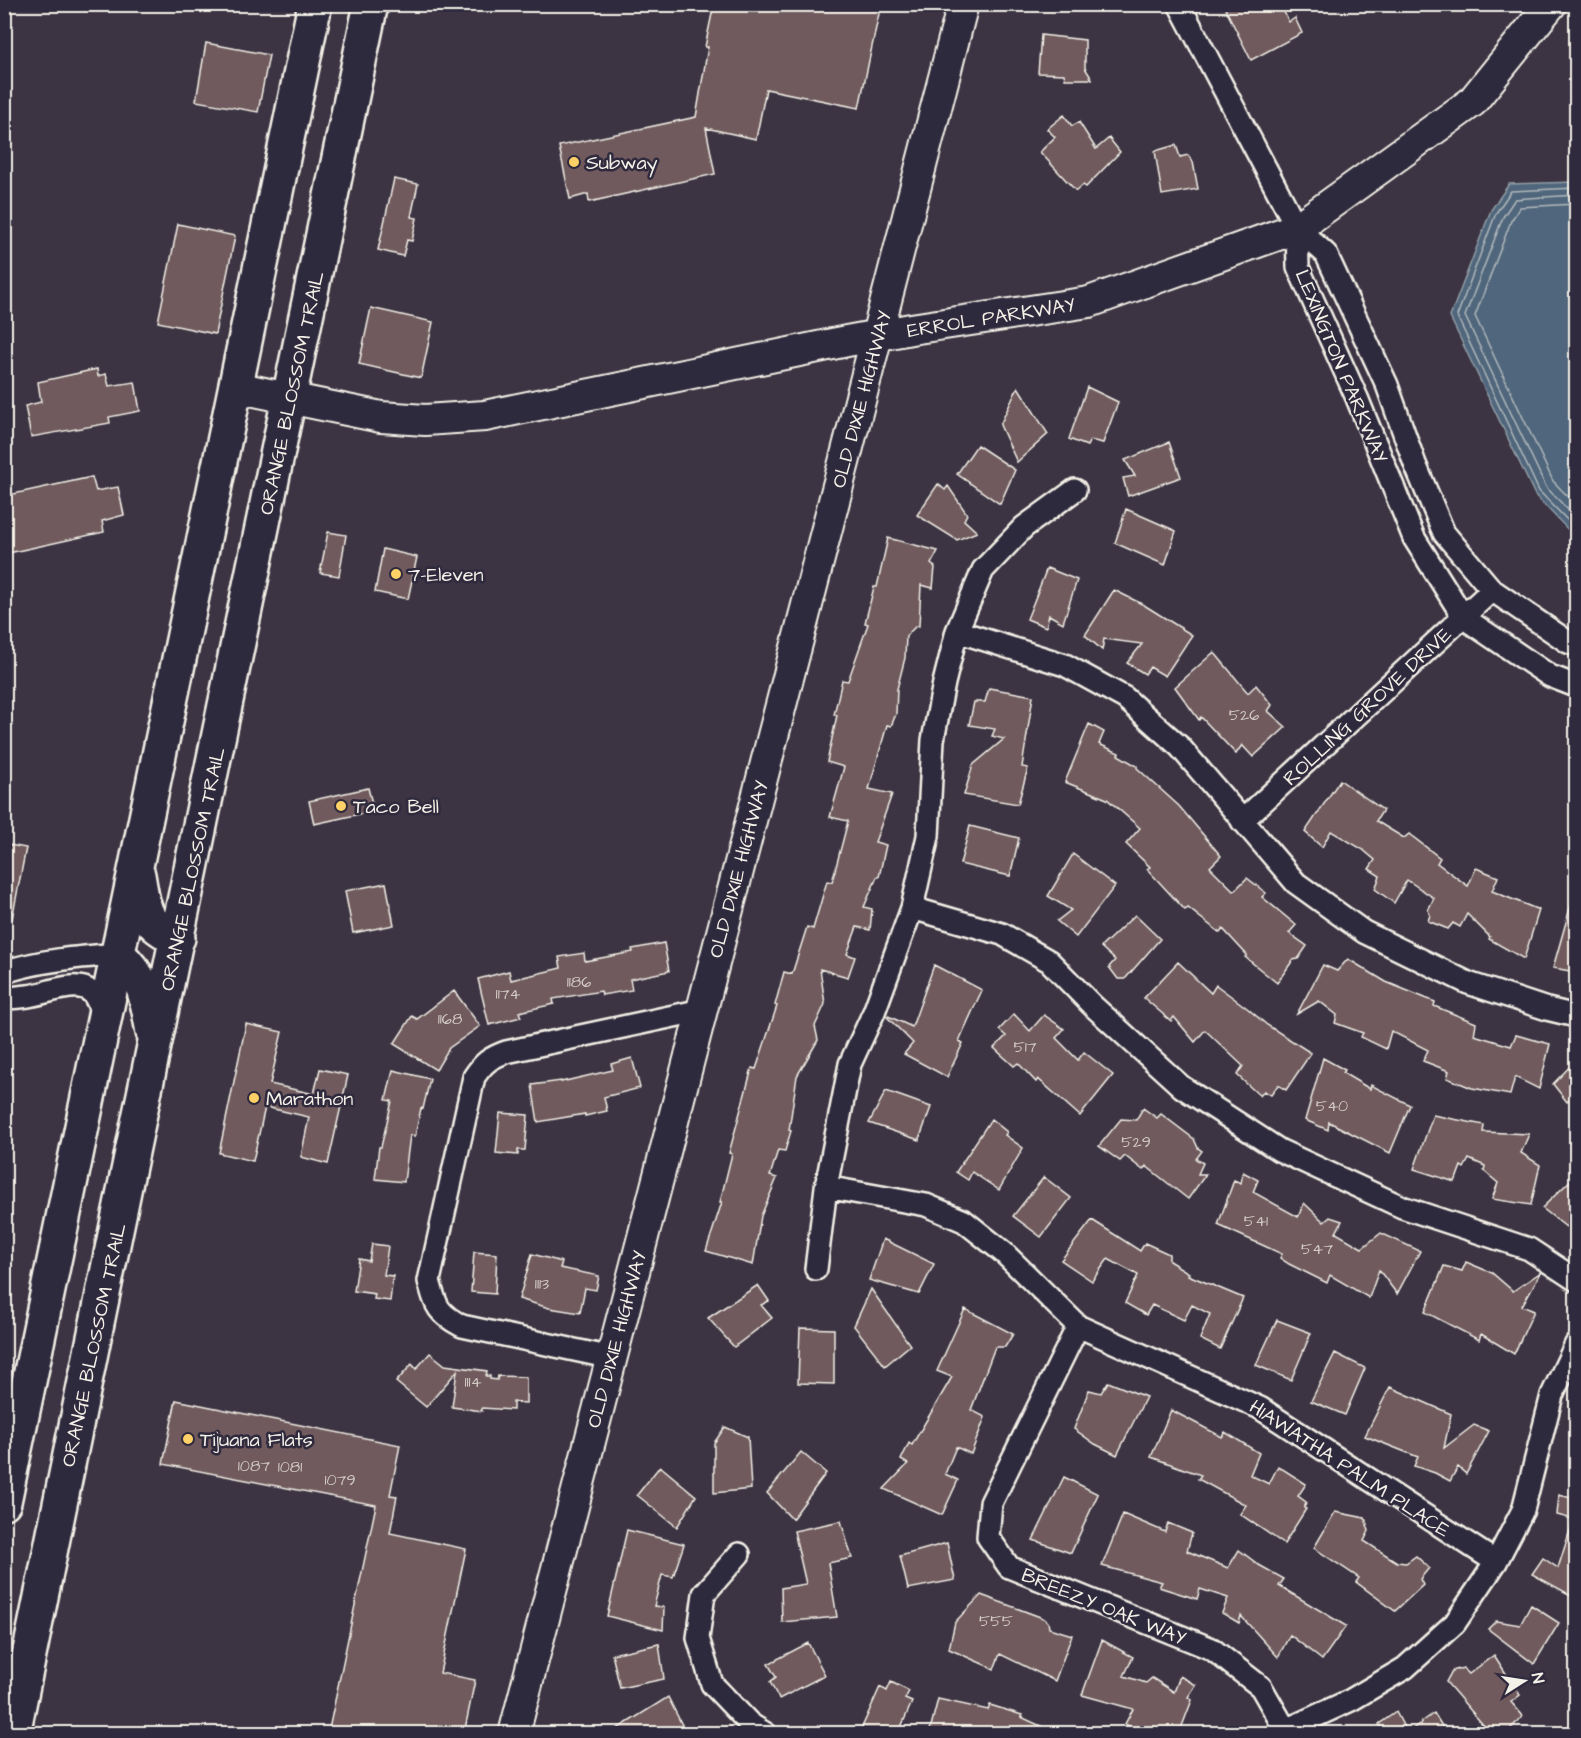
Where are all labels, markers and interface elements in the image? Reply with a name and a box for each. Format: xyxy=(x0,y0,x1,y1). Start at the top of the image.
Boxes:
place label: Subway xyxy=(586,149,658,178)
marker: Subway xyxy=(567,155,581,169)
street label: LEXINGTON PARKWAY xyxy=(1288,265,1395,468)
street label: ORANGE BLOSSOM TRAIL xyxy=(252,269,332,518)
street label: ERROL PARKWAY xyxy=(905,291,1078,345)
street label: OLD DIXIE HIGHWAY xyxy=(825,307,899,491)
place label: 7-Eleven xyxy=(408,561,484,589)
marker: 7-Eleven xyxy=(389,567,403,581)
street label: ROLLING GROVE DRIVE xyxy=(1277,621,1458,792)
house number: 526 xyxy=(1229,704,1259,726)
street label: ORANGE BLOSSOM TRAIL xyxy=(153,745,233,994)
street label: OLD DIXIE HIGHWAY xyxy=(702,777,776,961)
place label: Taco Bell xyxy=(353,793,439,821)
marker: Taco Bell xyxy=(334,799,348,813)
house number: 1186 xyxy=(567,971,591,993)
house number: 1174 xyxy=(496,983,521,1005)
house number: 1168 xyxy=(438,1008,462,1030)
house number: 517 xyxy=(1013,1036,1037,1058)
place label: Marathon xyxy=(266,1085,353,1113)
marker: Marathon xyxy=(247,1091,261,1105)
house number: 540 xyxy=(1316,1095,1348,1117)
house number: 529 xyxy=(1121,1131,1151,1153)
house number: 541 xyxy=(1244,1210,1268,1232)
street label: ORANGE BLOSSOM TRAIL xyxy=(54,1221,134,1470)
house number: 547 xyxy=(1301,1238,1333,1260)
street label: OLD DIXIE HIGHWAY xyxy=(580,1247,654,1431)
house number: 1113 xyxy=(535,1273,549,1295)
house number: 1114 xyxy=(464,1371,482,1393)
street label: HIAWATHA PALM PLACE xyxy=(1244,1393,1455,1544)
place label: Tijuana Flats xyxy=(200,1426,313,1454)
marker: Tijuana Flats xyxy=(181,1432,195,1446)
house number: 1087 xyxy=(238,1455,270,1477)
house number: 1081 xyxy=(278,1456,302,1478)
house number: 1079 xyxy=(324,1469,356,1491)
street label: BREEZY OAK WAY xyxy=(1017,1561,1190,1653)
house number: 555 xyxy=(979,1610,1014,1632)
north arrow xyxy=(1494,1651,1554,1711)
text: N xyxy=(1526,1671,1549,1685)

